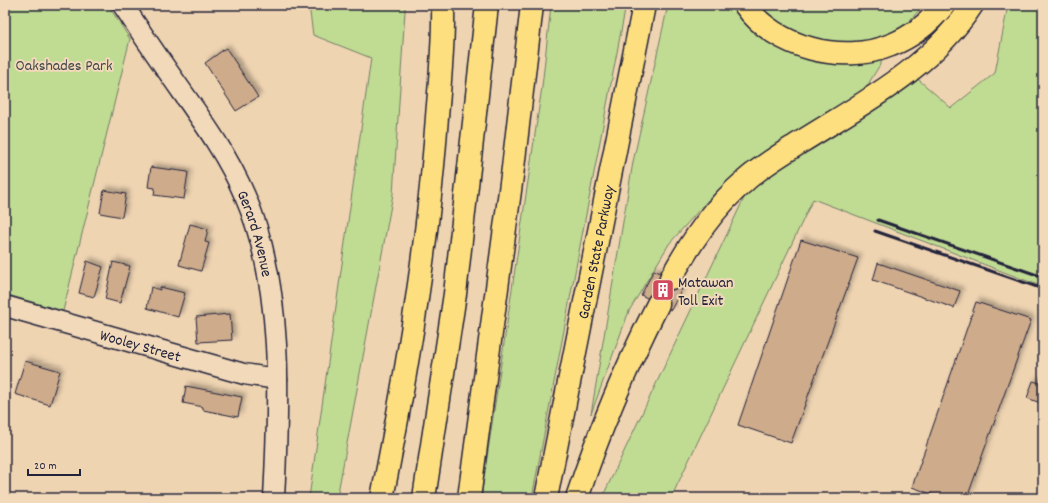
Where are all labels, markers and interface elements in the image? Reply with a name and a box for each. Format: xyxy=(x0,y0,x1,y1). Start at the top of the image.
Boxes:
park label: Oakshades Park xyxy=(15,55,113,78)
street label: Garden State Parkway xyxy=(573,183,622,321)
street label: Gerard Avenue xyxy=(230,187,277,279)
place label: Matawan Toll Exit xyxy=(678,272,734,313)
building icon: Matawan Toll Exit xyxy=(650,277,676,303)
street label: Wooley Street xyxy=(97,325,183,369)
scale bar xyxy=(28,451,80,477)
text: 20 m xyxy=(34,458,57,475)

